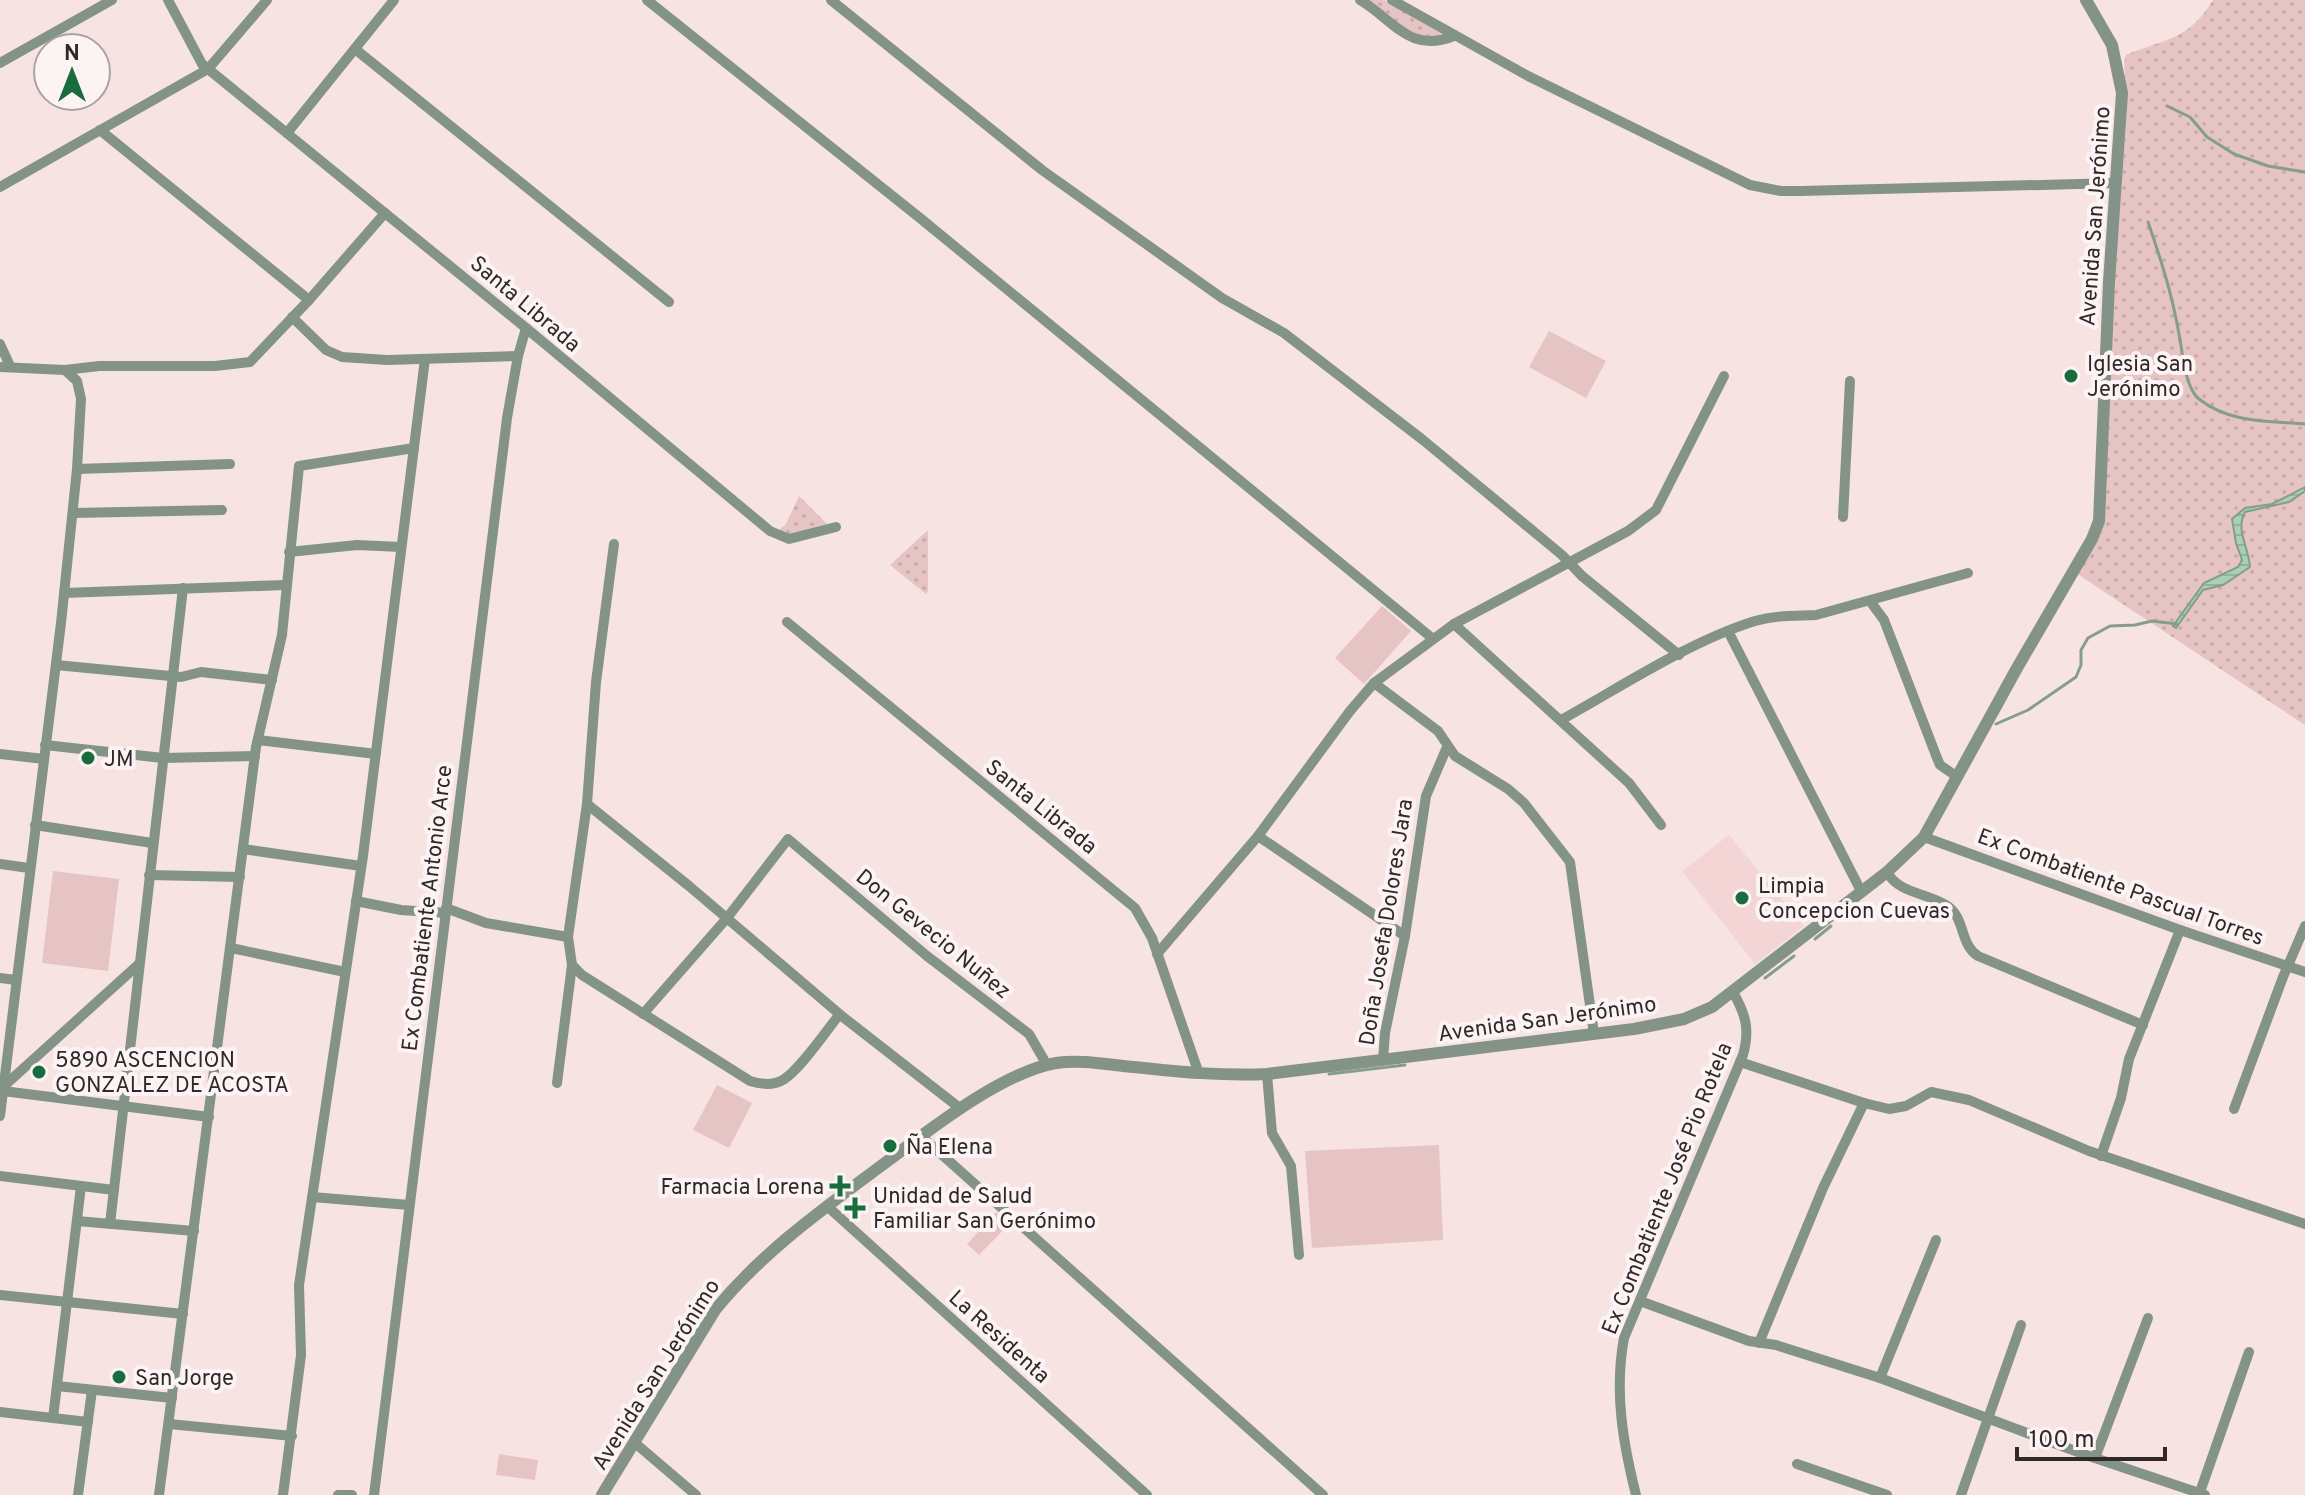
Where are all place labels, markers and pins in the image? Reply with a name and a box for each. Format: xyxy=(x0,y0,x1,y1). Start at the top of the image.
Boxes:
place label: Iglesia San Jerónimo xyxy=(2087,352,2193,404)
marker: Iglesia San Jerónimo xyxy=(2062,367,2080,385)
place label: JM xyxy=(104,747,134,774)
marker: JM xyxy=(79,749,97,767)
place label: Limpia Concepcion Cuevas xyxy=(1758,874,1950,926)
marker: Limpia Concepcion Cuevas xyxy=(1733,889,1751,907)
place label: 5890 ASCENCION GONZALEZ DE ACOSTA xyxy=(55,1048,289,1100)
marker: 5890 ASCENCION GONZALEZ DE ACOSTA xyxy=(30,1063,48,1081)
place label: Ña Elena xyxy=(906,1133,993,1162)
marker: Ña Elena xyxy=(881,1137,899,1155)
place label: Farmacia Lorena xyxy=(661,1175,824,1202)
marker: Farmacia Lorena xyxy=(831,1177,849,1195)
place label: Unidad de Salud Familiar San Gerónimo xyxy=(873,1184,1096,1236)
marker: Unidad de Salud Familiar San Gerónimo xyxy=(844,1197,866,1219)
place label: San Jorge xyxy=(135,1366,234,1393)
marker: San Jorge xyxy=(110,1368,128,1386)

